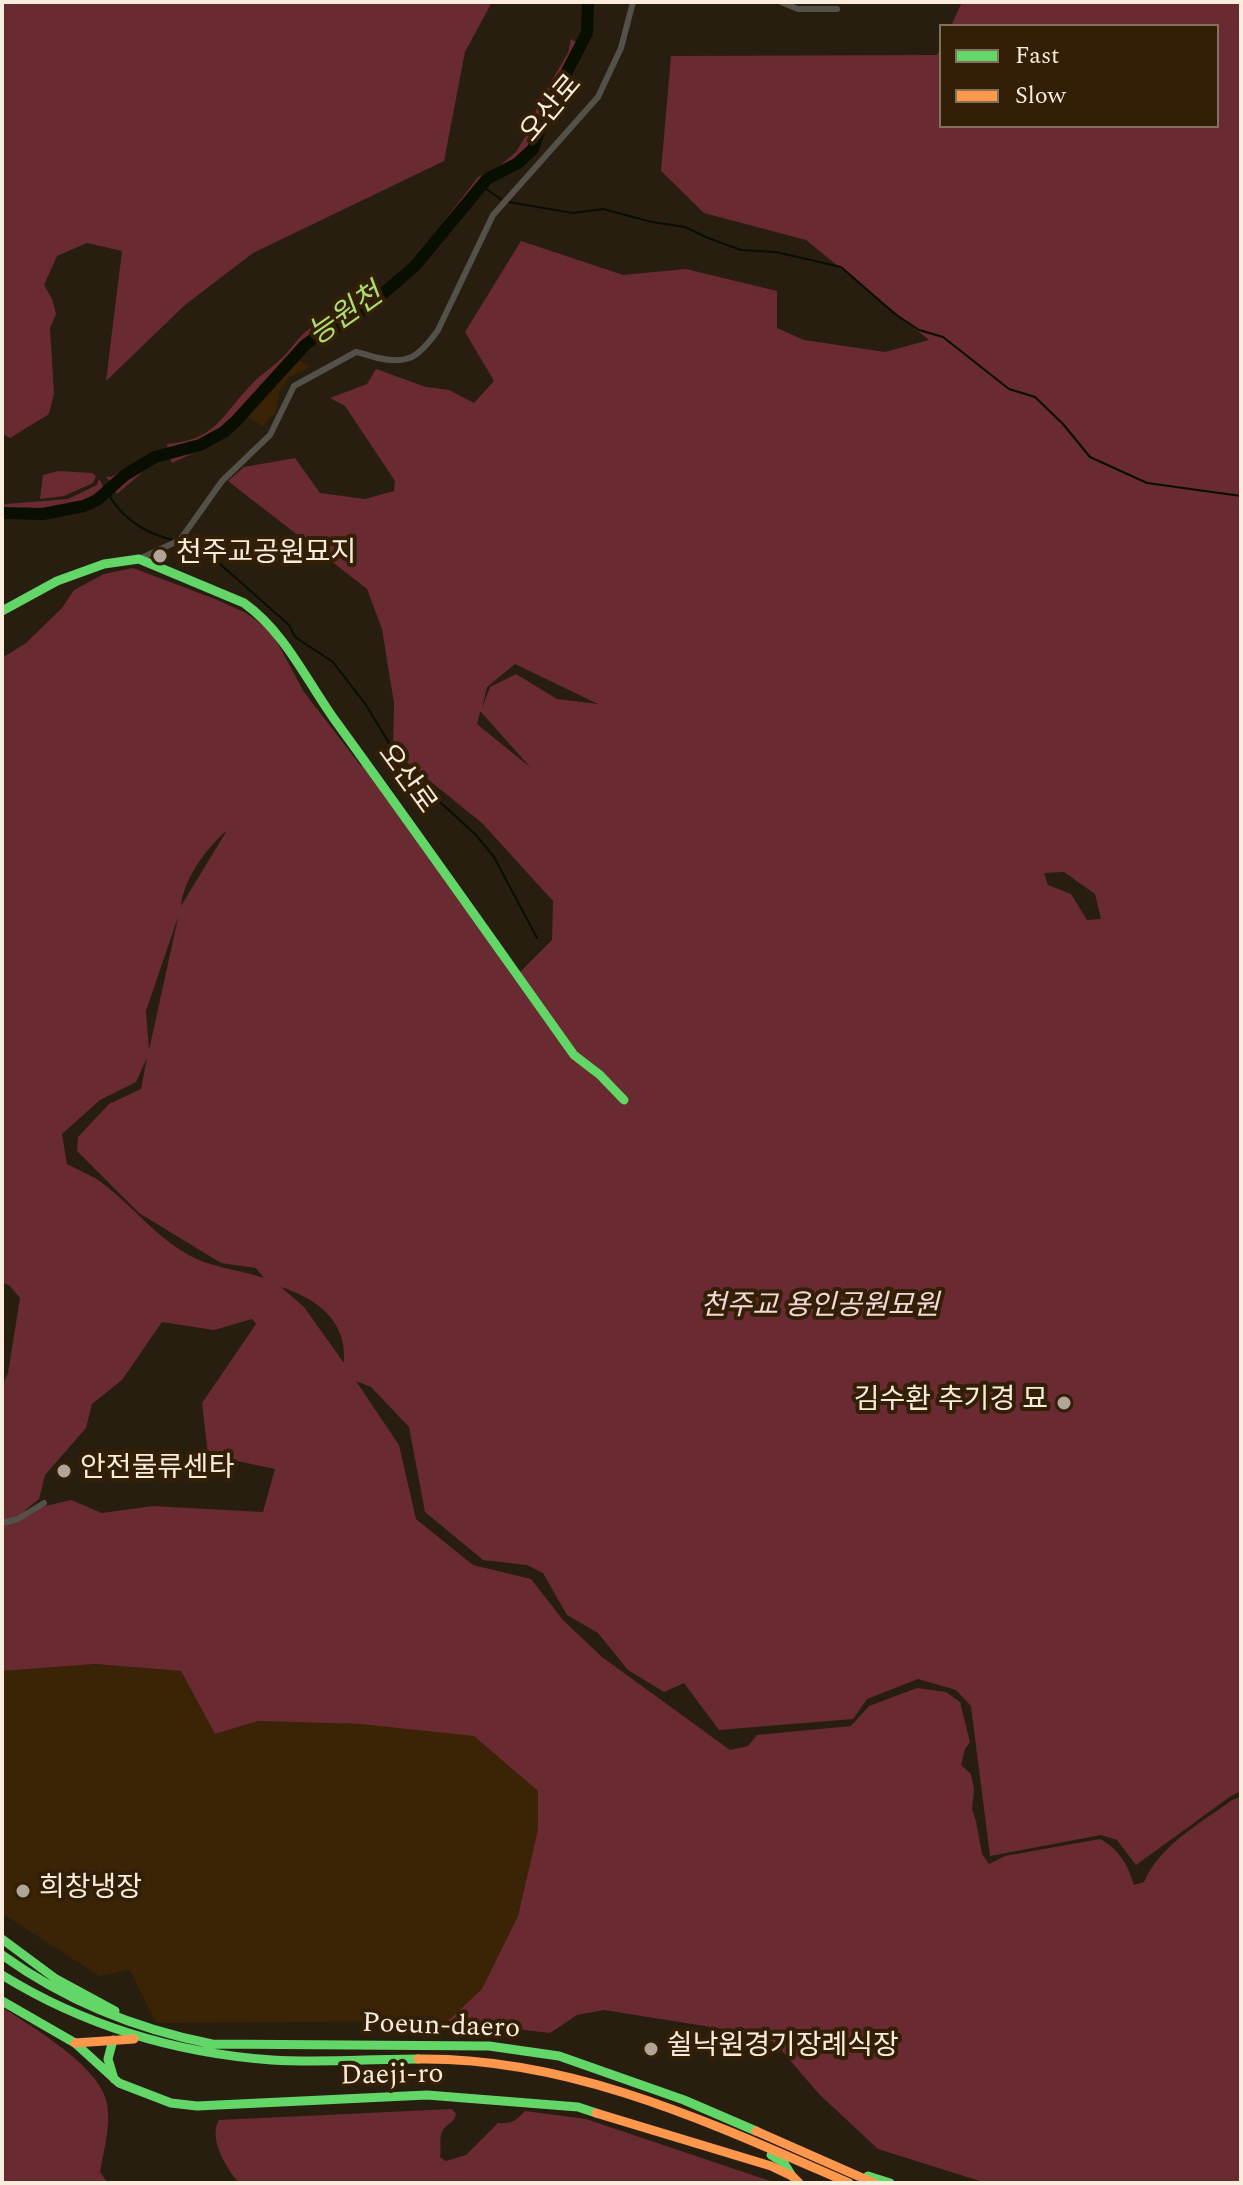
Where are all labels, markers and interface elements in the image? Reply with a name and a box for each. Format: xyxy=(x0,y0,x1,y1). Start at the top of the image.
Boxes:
legend xyxy=(939,24,1219,128)
text: Fast xyxy=(1015,38,1060,74)
street label: 오산로 xyxy=(515,70,591,150)
text: Slow xyxy=(1015,78,1066,114)
water label: 능원천 xyxy=(303,279,391,355)
place label: 천주교공원묘지 xyxy=(176,539,356,573)
marker: 천주교공원묘지 xyxy=(151,547,169,565)
street label: 오산로 xyxy=(369,739,441,821)
park label: 천주교 용인공원묘원 xyxy=(701,1292,939,1326)
place label: 김수환 추기경 묘 xyxy=(854,1386,1048,1420)
marker: 김수환 추기경 묘 xyxy=(1055,1394,1073,1412)
place label: 안전물류센타 xyxy=(80,1454,235,1488)
marker: 안전물류센타 xyxy=(55,1462,73,1480)
place label: 희창냉장 xyxy=(39,1874,142,1908)
marker: 희창냉장 xyxy=(14,1882,32,1900)
street label: Poeun-daero xyxy=(361,2008,521,2048)
place label: 쉴낙원경기장례식장 xyxy=(667,2032,899,2066)
marker: 쉴낙원경기장례식장 xyxy=(642,2040,660,2058)
street label: Daeji-ro xyxy=(340,2059,444,2095)

